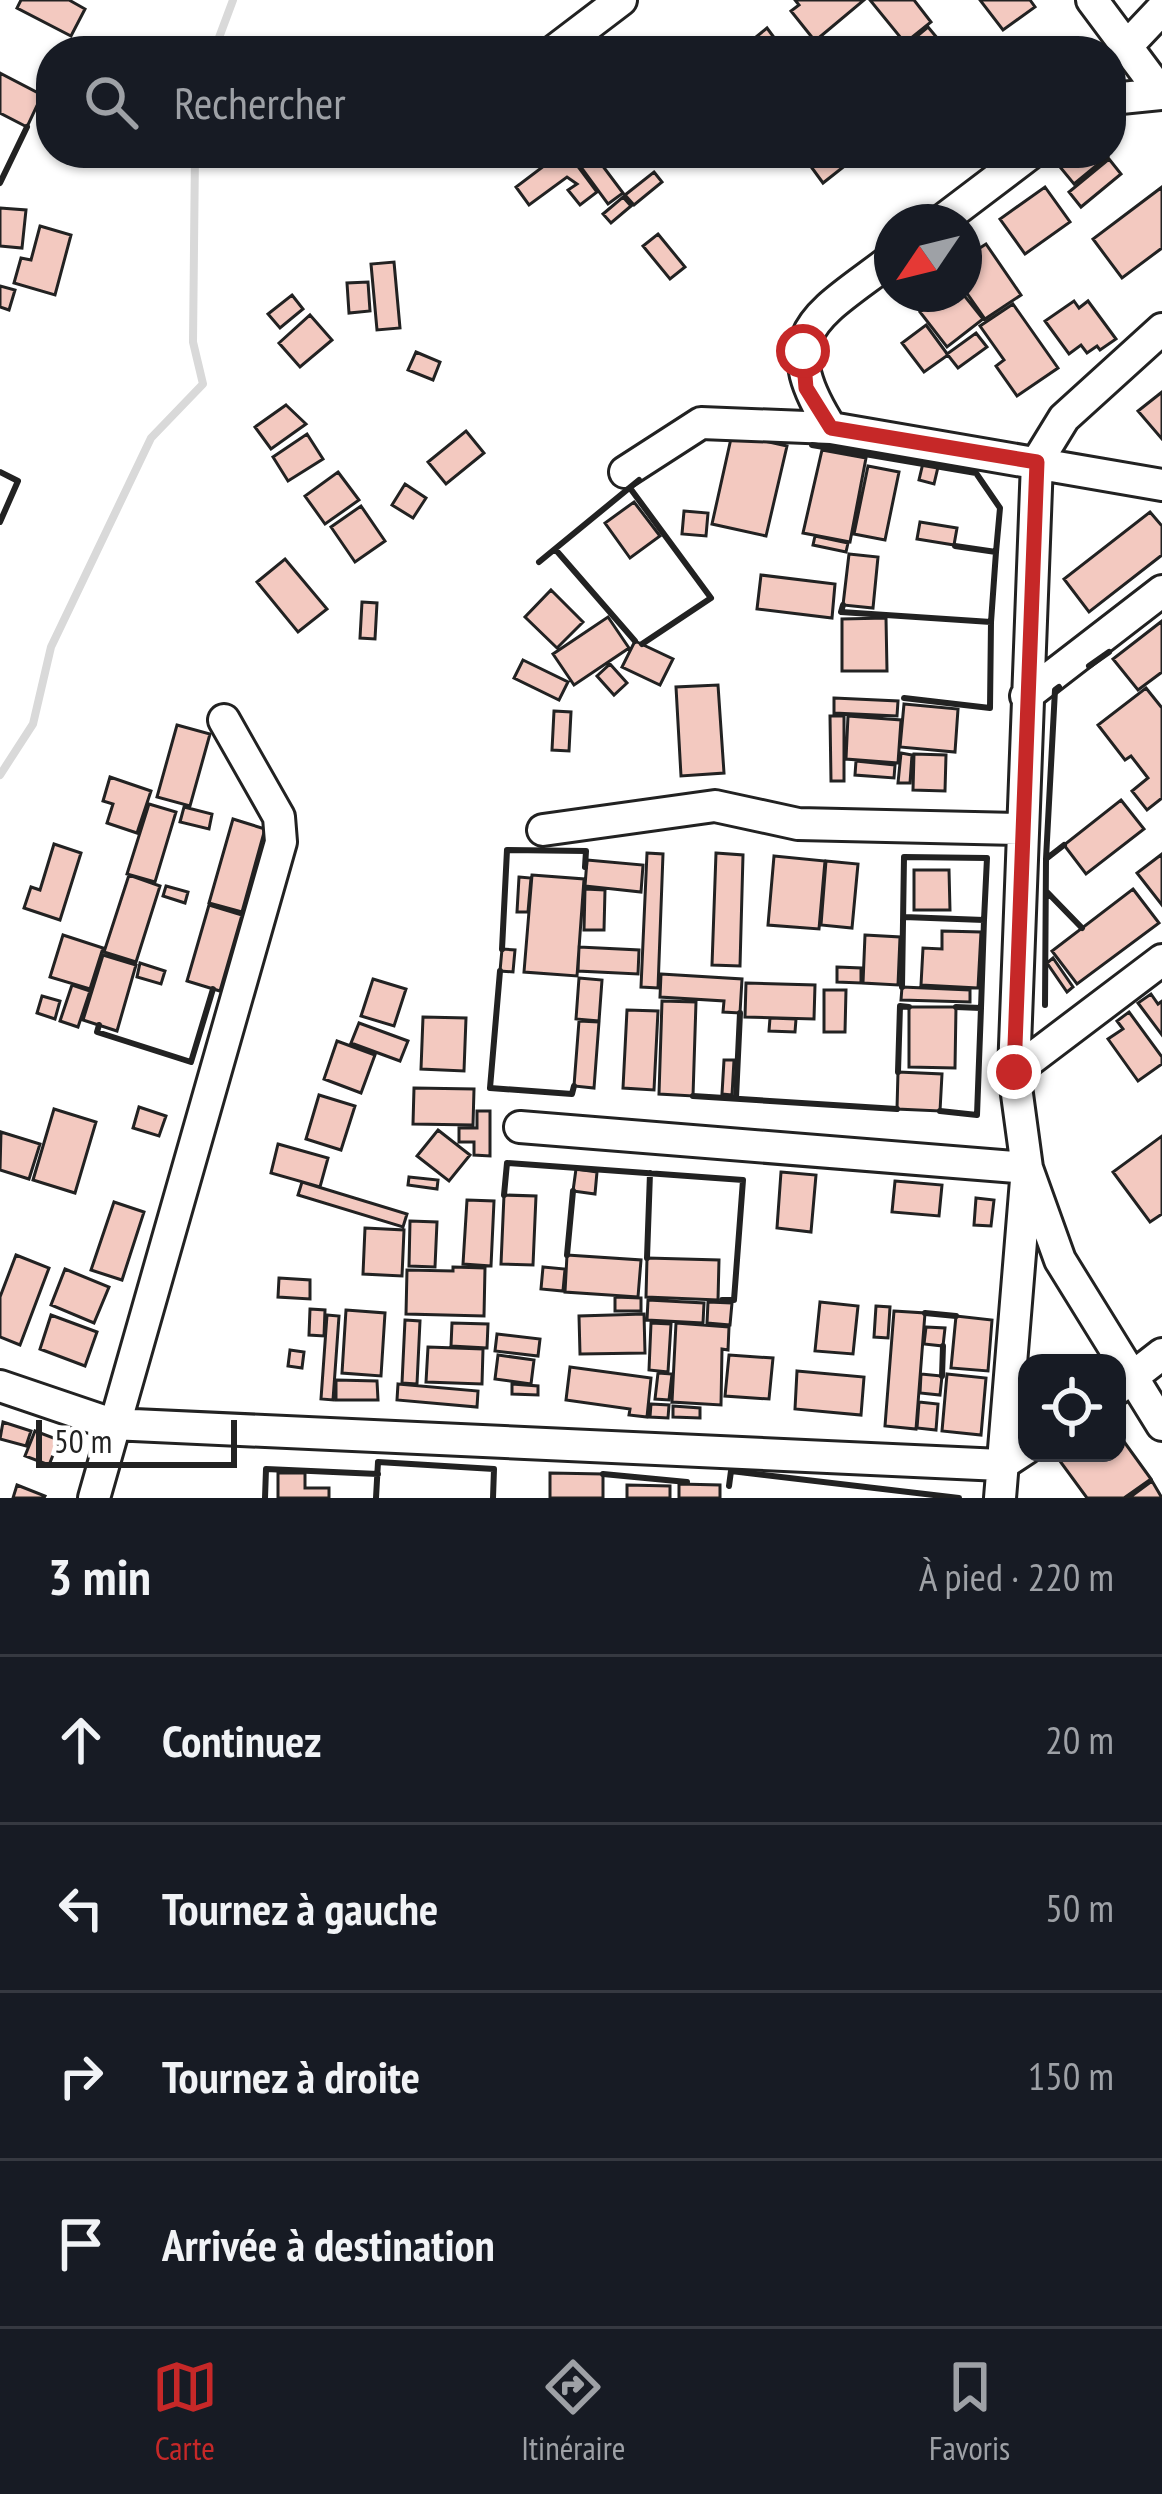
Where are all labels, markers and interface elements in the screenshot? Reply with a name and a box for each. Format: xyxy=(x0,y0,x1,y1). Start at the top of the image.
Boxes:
search box xyxy=(36,36,1126,168)
icon: search xyxy=(78,69,144,135)
text: Rechercher xyxy=(174,73,346,131)
north arrow xyxy=(874,204,982,312)
route start xyxy=(776,324,830,378)
route end xyxy=(987,1045,1041,1099)
map controls xyxy=(1018,1354,1126,1462)
button: locate xyxy=(1018,1354,1126,1462)
scale bar xyxy=(36,1414,237,1467)
text: 50 m xyxy=(54,1419,112,1462)
text: 3 min xyxy=(48,1543,151,1609)
text: À pied · 220 m xyxy=(919,1551,1114,1602)
icon: ahead xyxy=(48,1707,114,1773)
text: Continuez xyxy=(162,1711,321,1769)
text: 20 m xyxy=(1045,1714,1114,1765)
icon: left xyxy=(48,1875,114,1941)
text: Tournez à gauche xyxy=(162,1879,438,1937)
text: 50 m xyxy=(1045,1882,1114,1933)
icon: right xyxy=(48,2043,114,2109)
text: Tournez à droite xyxy=(162,2047,420,2105)
text: 150 m xyxy=(1028,2050,1114,2101)
icon: arrive xyxy=(48,2211,114,2277)
text: Arrivée à destination xyxy=(162,2215,495,2273)
tab: Carte xyxy=(152,2354,218,2469)
tab: Itinéraire xyxy=(521,2354,625,2469)
tab: Favoris xyxy=(929,2354,1010,2469)

